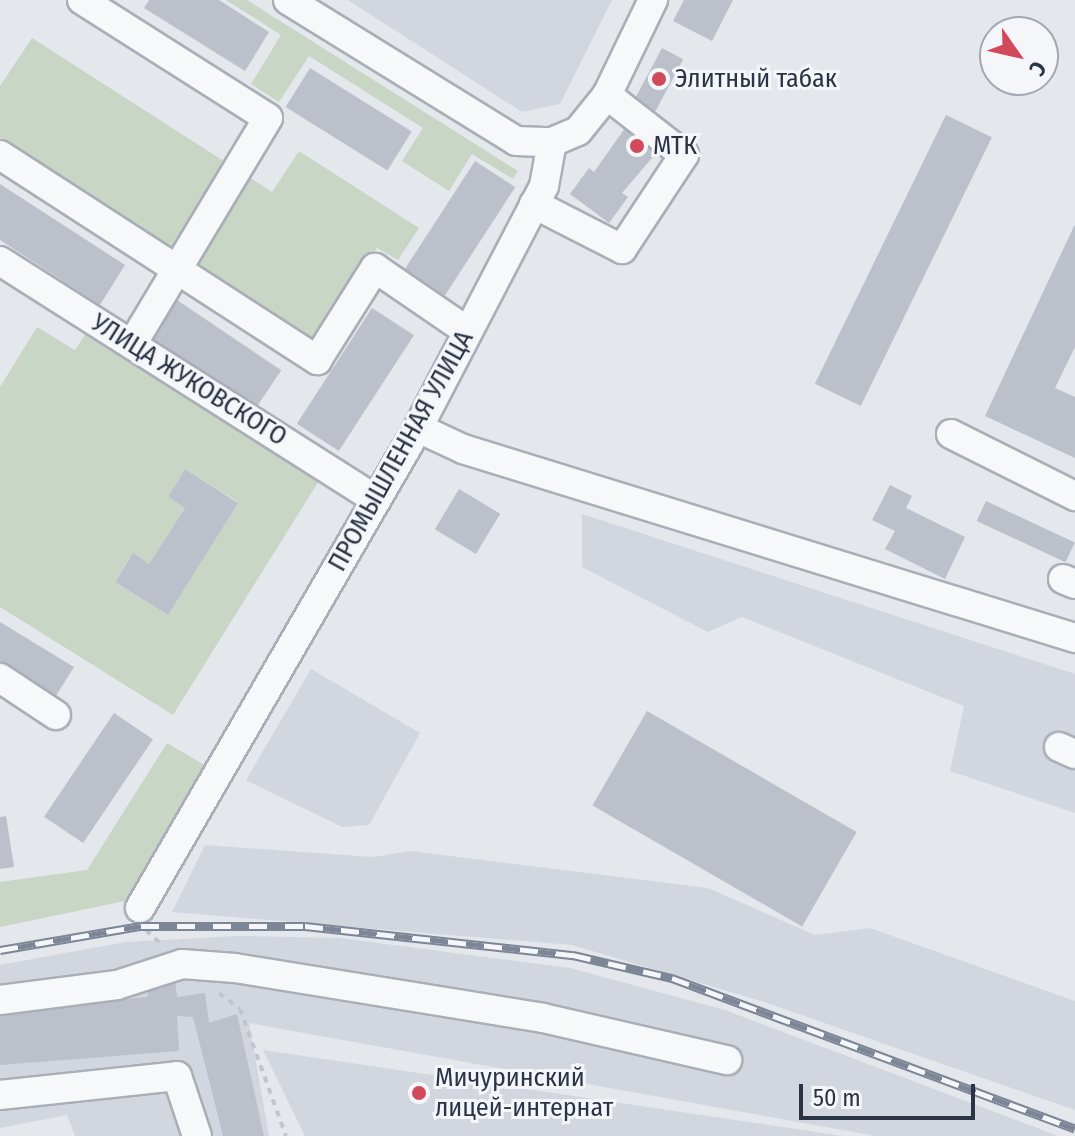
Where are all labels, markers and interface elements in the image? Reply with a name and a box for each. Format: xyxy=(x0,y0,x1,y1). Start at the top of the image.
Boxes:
north arrow xyxy=(979,16,1059,96)
text: С xyxy=(1023,56,1052,81)
place label: Элитный табак xyxy=(675,63,837,95)
marker: Элитный табак xyxy=(650,70,668,88)
place label: МТК xyxy=(653,130,697,162)
marker: МТК xyxy=(628,137,646,155)
street label: УЛИЦА ЖУКОВСКОГО xyxy=(86,307,292,453)
street label: ПРОМЫШЛЕННАЯ УЛИЦА xyxy=(322,325,480,577)
place label: Мичуринский лицей-интернат xyxy=(435,1062,613,1124)
scale bar xyxy=(803,1068,979,1118)
marker: Мичуринский лицей-интернат xyxy=(410,1084,428,1102)
text: 50 m xyxy=(813,1084,861,1112)

